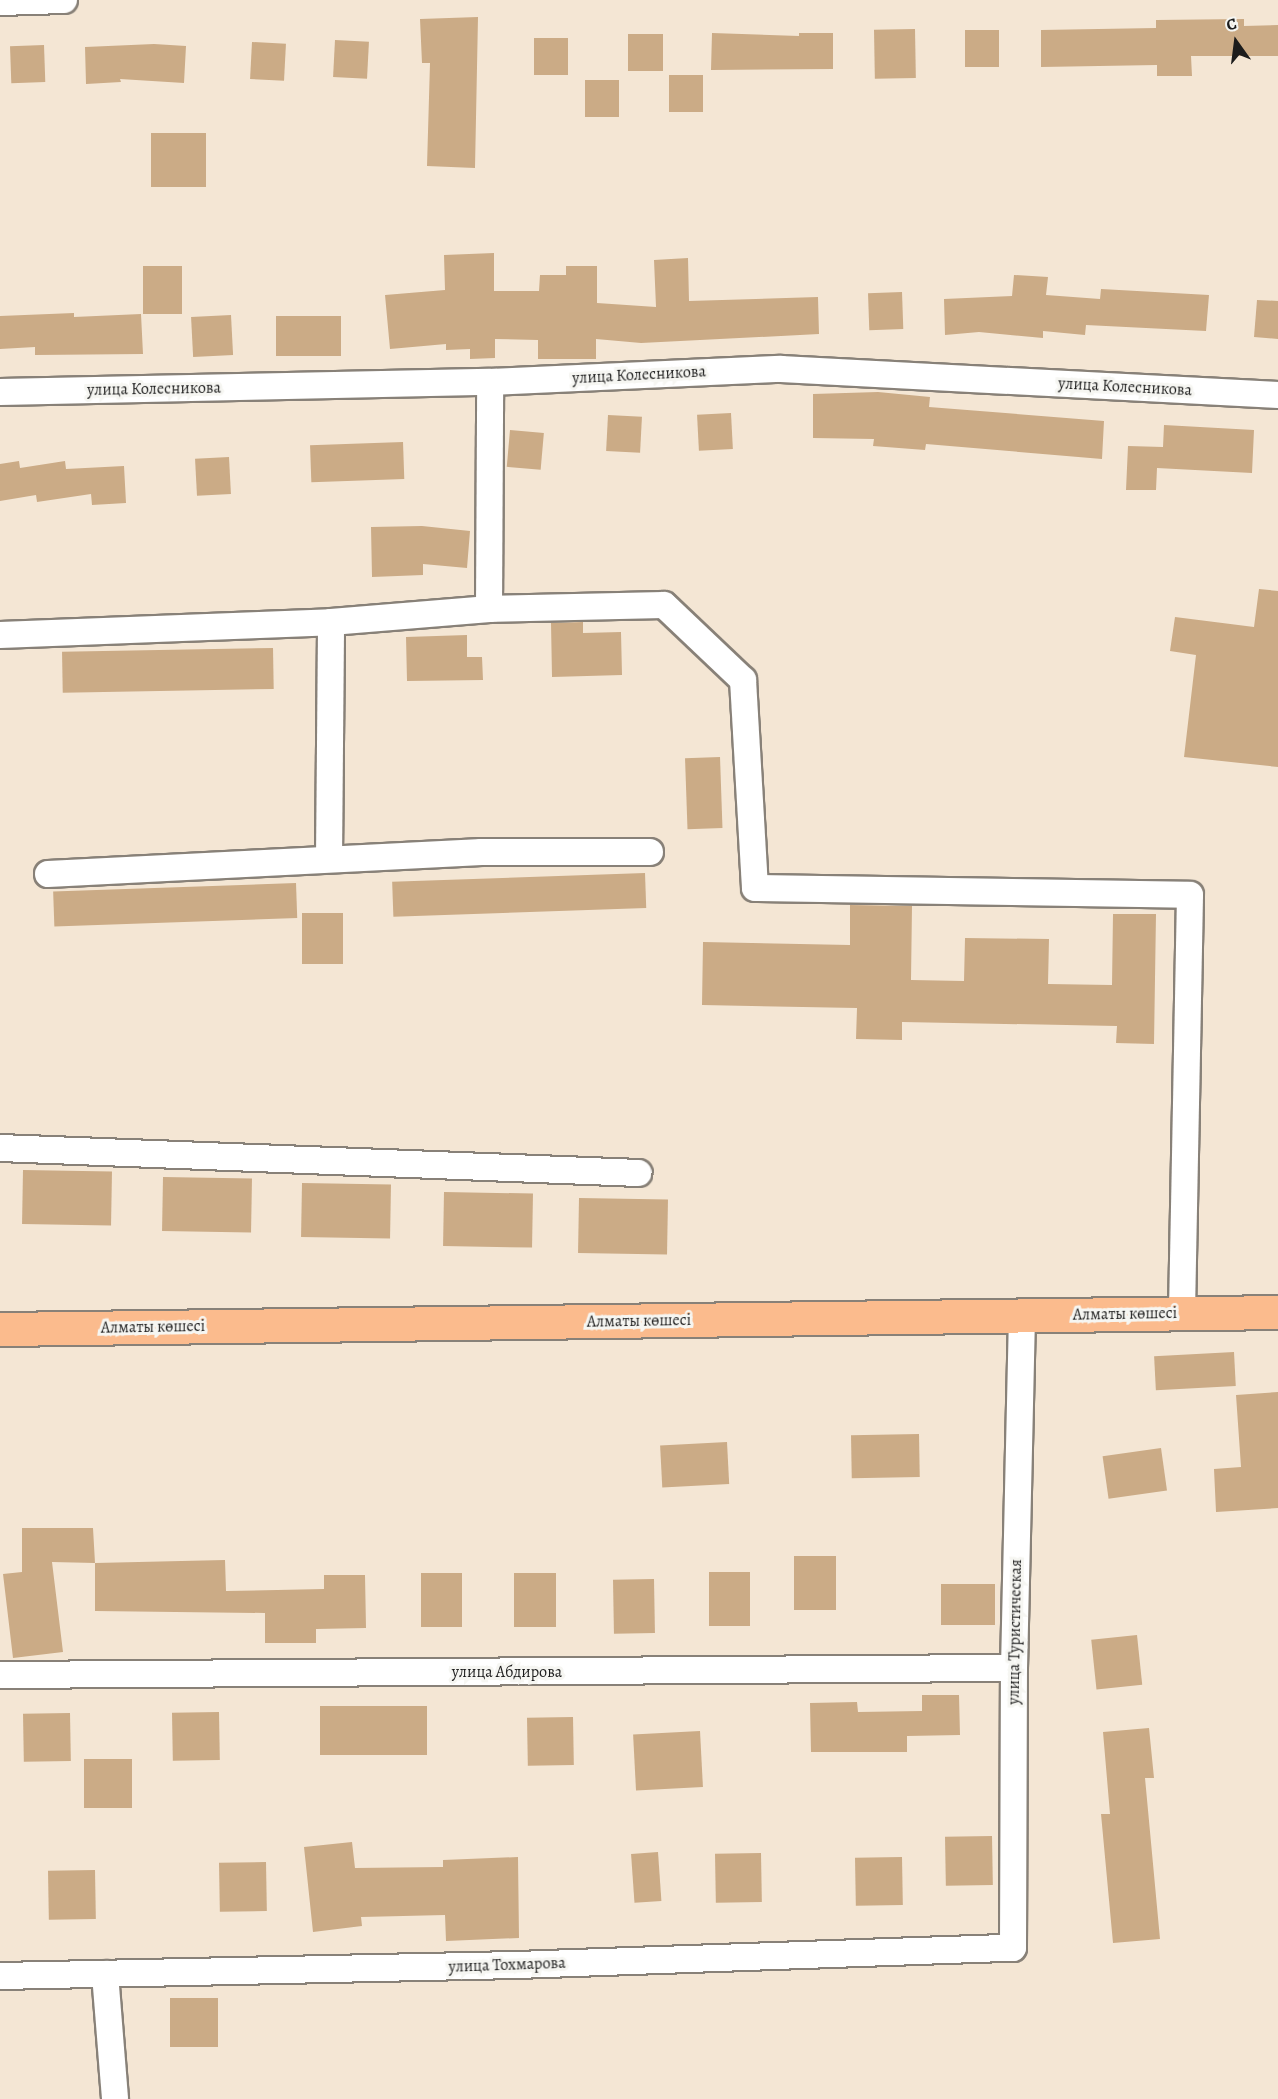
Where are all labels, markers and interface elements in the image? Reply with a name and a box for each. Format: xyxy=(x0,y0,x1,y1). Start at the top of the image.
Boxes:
north arrow xyxy=(1206,12,1266,72)
text: С xyxy=(1224,13,1239,36)
street label: улица Колесникова xyxy=(572,362,706,388)
street label: улица Колесникова xyxy=(1058,374,1192,400)
street label: улица Колесникова xyxy=(87,378,221,400)
street label: Алматы көшесі xyxy=(1073,1303,1177,1325)
street label: Алматы көшесі xyxy=(587,1310,691,1332)
street label: Алматы көшесі xyxy=(101,1316,205,1338)
street label: улица Туристическая xyxy=(1004,1559,1026,1705)
street label: улица Абдирова xyxy=(452,1662,562,1682)
street label: улица Тохмарова xyxy=(448,1953,566,1977)

